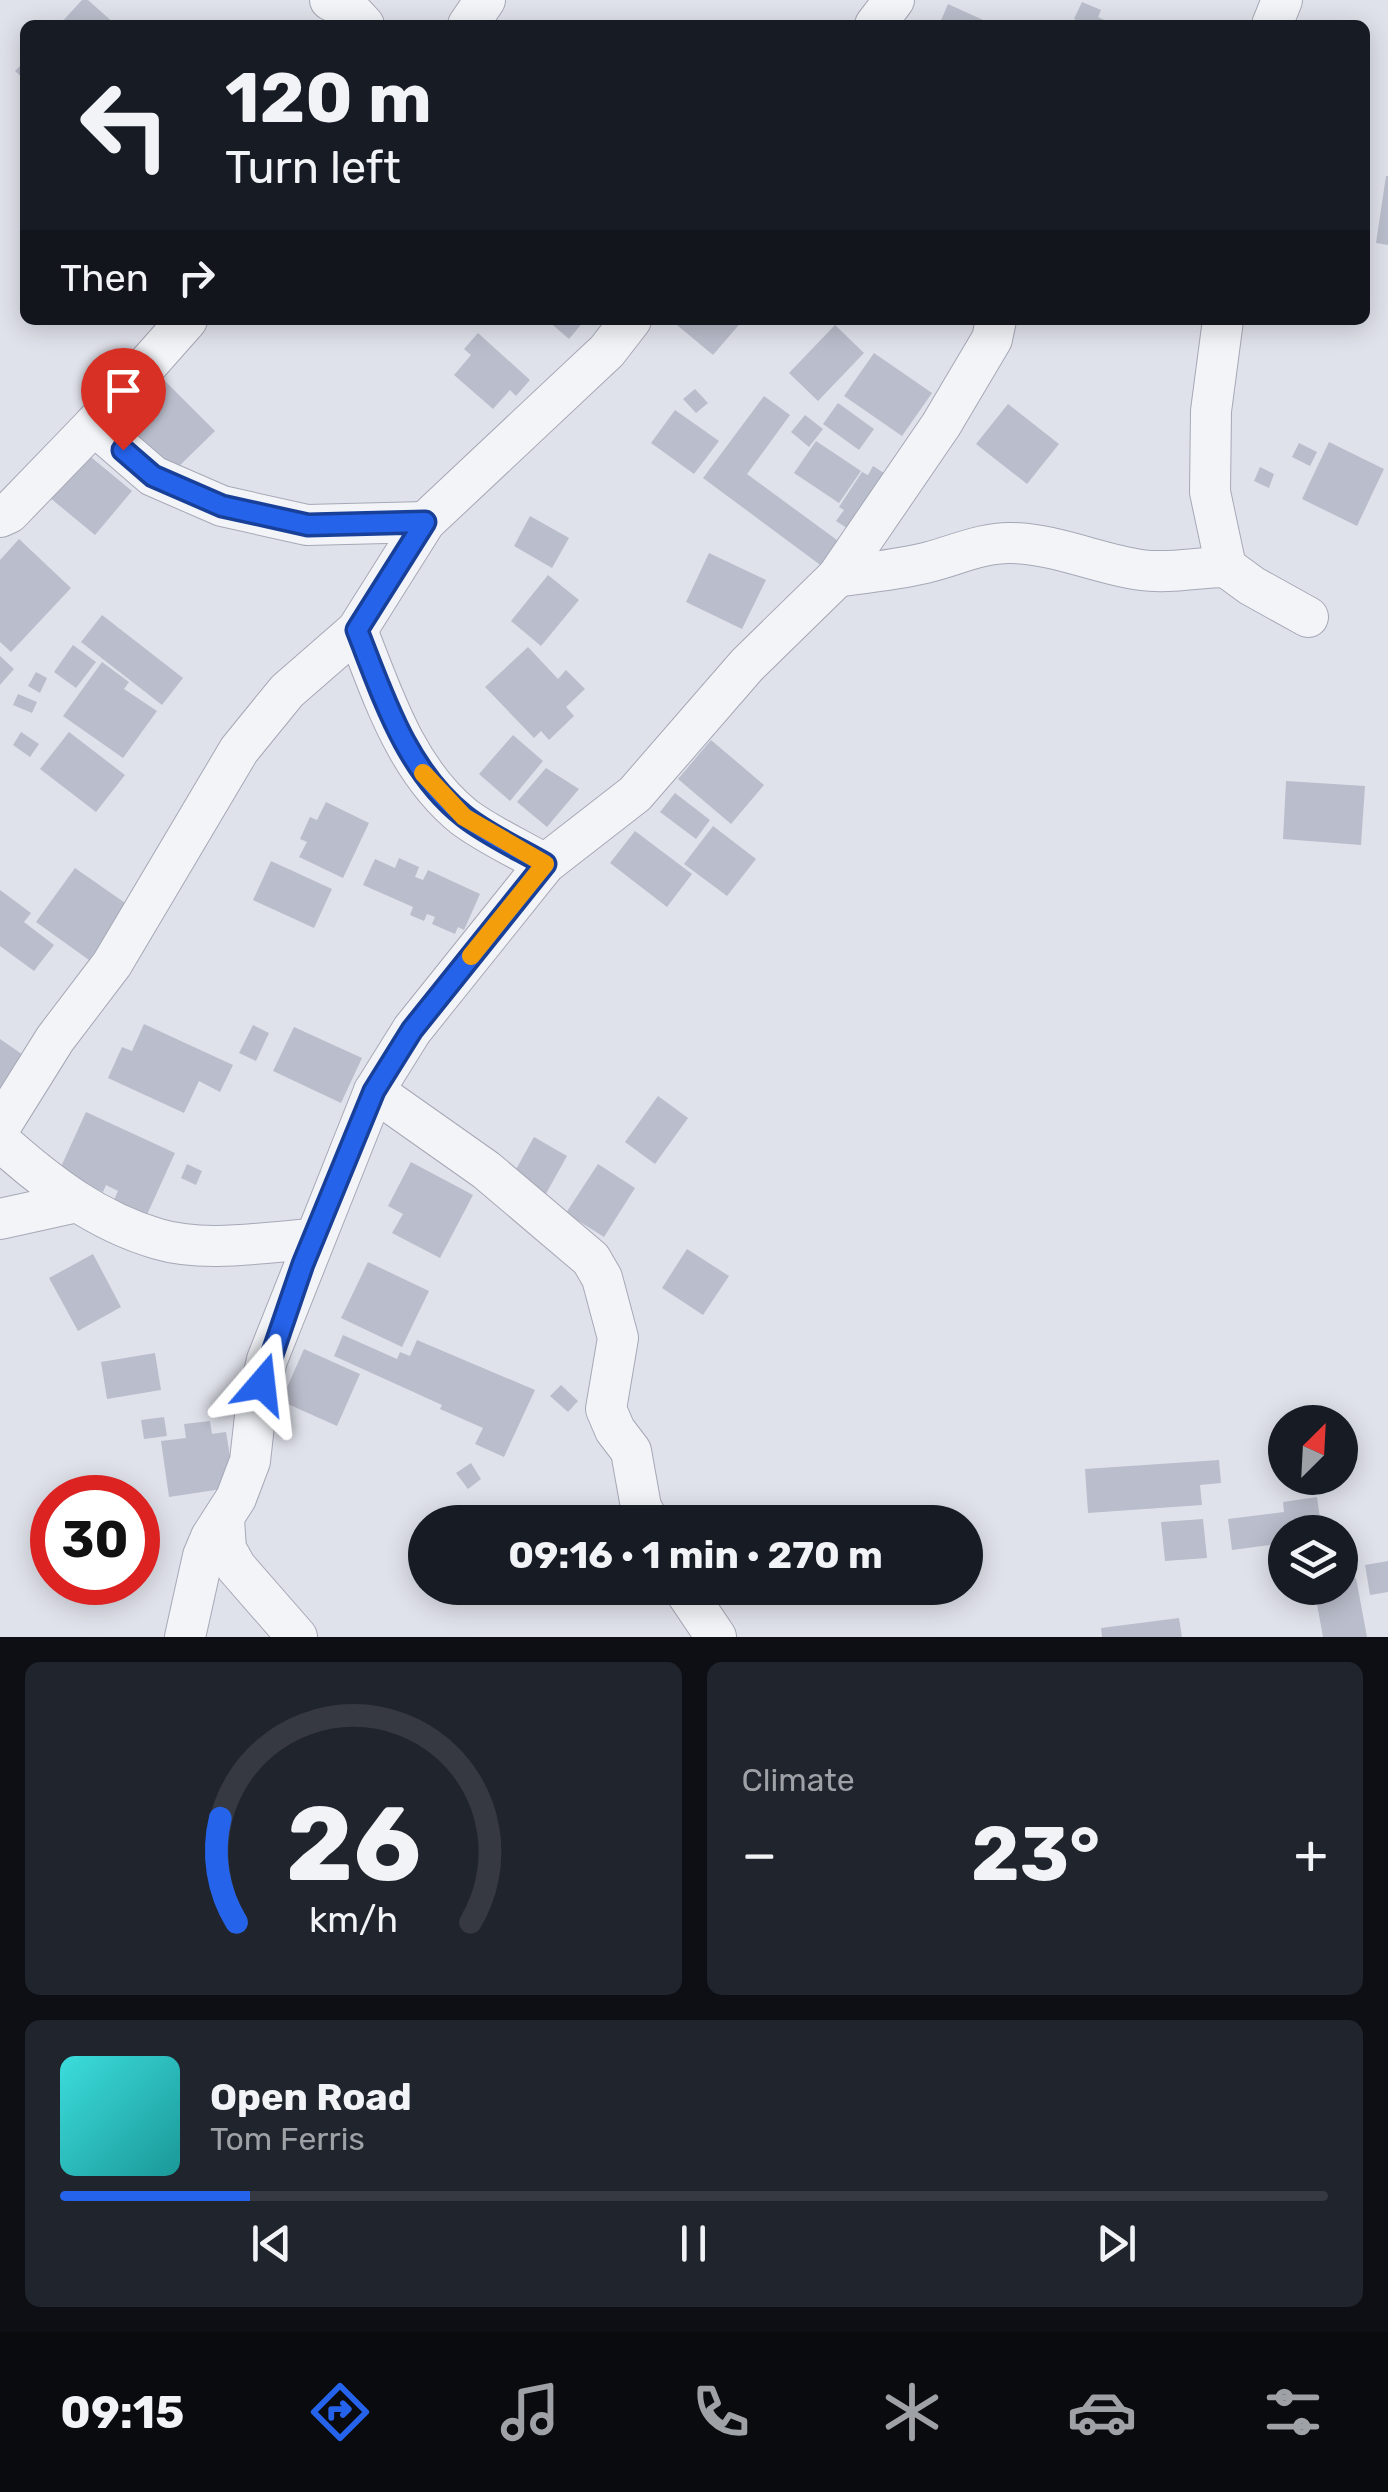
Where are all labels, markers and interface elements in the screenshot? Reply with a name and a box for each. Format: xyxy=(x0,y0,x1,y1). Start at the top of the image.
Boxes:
text: 120 m xyxy=(225,57,432,140)
icon: left xyxy=(60,60,190,190)
text: Turn left xyxy=(225,141,401,194)
icon: right xyxy=(169,250,224,305)
text: Then xyxy=(60,255,149,301)
pin xyxy=(81,348,166,451)
icon: arrive xyxy=(96,363,151,418)
position arrow xyxy=(210,1332,314,1436)
north arrow xyxy=(1268,1405,1358,1495)
map controls xyxy=(1268,1405,1358,1605)
speed limit sign: 30 xyxy=(30,1475,160,1605)
button: layers xyxy=(1268,1515,1358,1605)
text: 09:16 · 1 min · 270 m xyxy=(508,1532,883,1578)
text: Climate xyxy=(742,1761,855,1799)
text: 26 xyxy=(286,1783,421,1906)
text: 23° xyxy=(971,1810,1100,1899)
text: − xyxy=(742,1822,777,1887)
text: + xyxy=(1294,1822,1328,1887)
text: km/h xyxy=(309,1899,398,1941)
text: Open Road xyxy=(210,2074,412,2120)
text: Tom Ferris xyxy=(210,2120,365,2158)
icon: previous xyxy=(244,2216,299,2271)
icon: pause xyxy=(666,2216,721,2271)
icon: next xyxy=(1089,2216,1144,2271)
icon: directions xyxy=(305,2377,375,2447)
icon: music xyxy=(495,2377,565,2447)
icon: phone xyxy=(686,2377,756,2447)
icon: climate xyxy=(877,2377,947,2447)
icon: car xyxy=(1067,2377,1137,2447)
icon: filters xyxy=(1258,2377,1328,2447)
text: 09:15 xyxy=(60,2386,184,2439)

